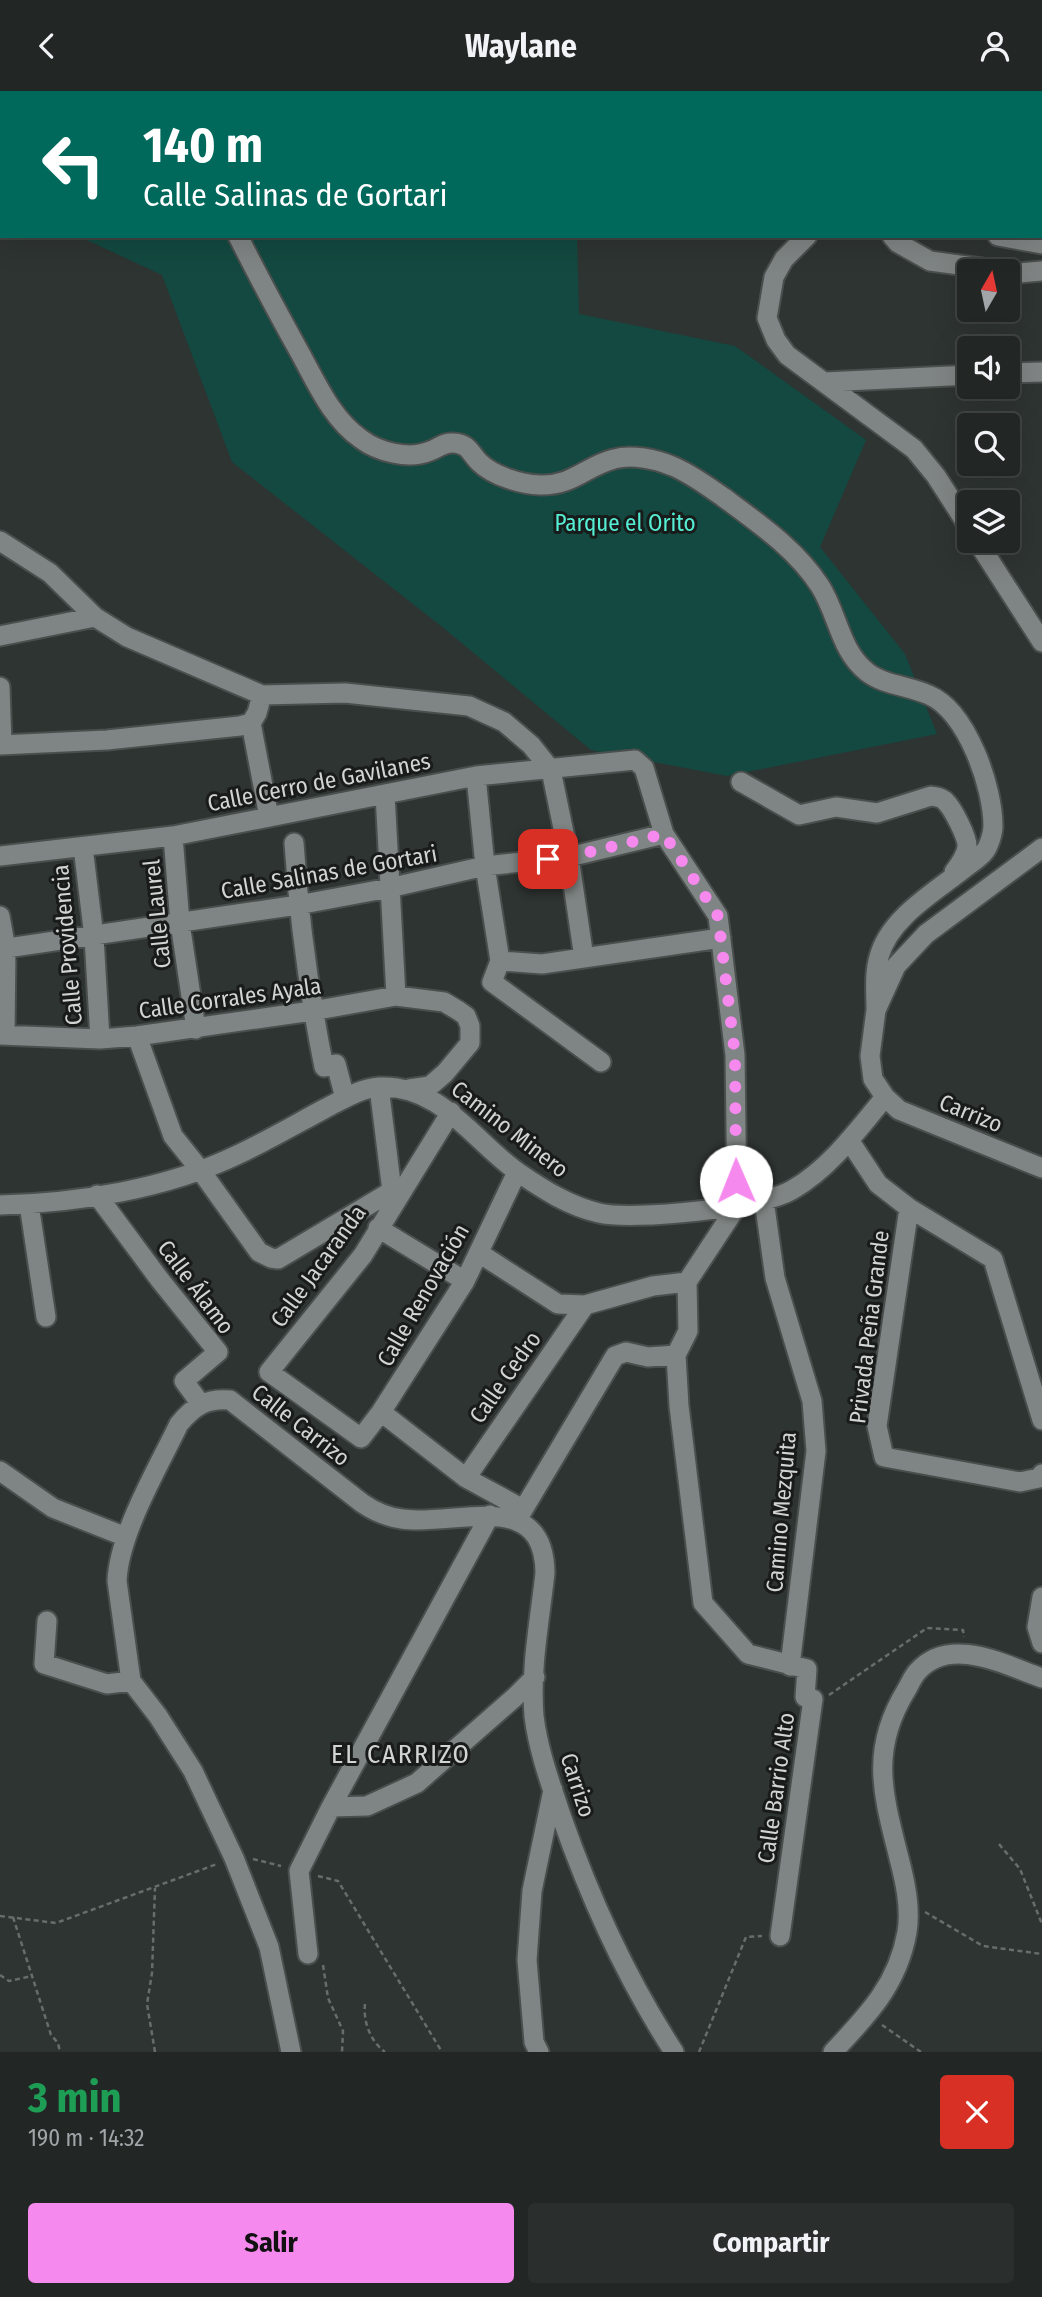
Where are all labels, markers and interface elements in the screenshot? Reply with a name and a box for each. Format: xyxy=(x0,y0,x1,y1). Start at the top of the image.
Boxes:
icon: back xyxy=(28,27,66,65)
text: Waylane xyxy=(465,27,577,65)
icon: person xyxy=(976,27,1014,65)
text: 140 m xyxy=(143,116,263,175)
icon: left xyxy=(28,119,119,210)
text: Calle Salinas de Gortari xyxy=(143,176,448,214)
north arrow xyxy=(957,259,1020,322)
map controls xyxy=(957,259,1020,553)
button: sound xyxy=(957,336,1020,399)
button: search xyxy=(957,413,1020,476)
button: layers xyxy=(957,490,1020,553)
park label: Parque el Orito xyxy=(555,509,696,537)
street label: Calle Cerro de Gavilanes xyxy=(205,747,433,817)
pin xyxy=(518,829,578,889)
street label: Calle Salinas de Gortari xyxy=(219,839,439,905)
icon: arrive xyxy=(529,840,567,878)
street label: Calle Laurel xyxy=(137,858,177,970)
street label: Calle Providencia xyxy=(46,864,88,1026)
street label: Calle Corrales Ayala xyxy=(137,971,323,1025)
street label: Camino Minero xyxy=(446,1075,574,1183)
street label: Carrizo xyxy=(935,1088,1007,1138)
position arrow xyxy=(699,1144,773,1218)
street label: Calle Jacaranda xyxy=(264,1200,372,1332)
street label: Calle Renovación xyxy=(371,1219,475,1371)
street label: Privada Peña Grande xyxy=(843,1229,895,1425)
street label: Calle Álamo xyxy=(152,1234,241,1340)
street label: Calle Cedro xyxy=(463,1326,547,1428)
street label: Calle Carrizo xyxy=(246,1378,356,1472)
street label: Camino Mezquita xyxy=(760,1431,802,1593)
street label: Calle Barrio Alto xyxy=(752,1711,800,1865)
district label: EL CARRIZO xyxy=(331,1739,471,1770)
street label: Carrizo xyxy=(555,1749,601,1821)
text: 3 min xyxy=(28,2073,122,2123)
button: close xyxy=(940,2075,1014,2149)
text: 190 m · 14:32 xyxy=(28,2124,144,2152)
button: Salir xyxy=(28,2203,514,2283)
button: Compartir xyxy=(528,2203,1014,2283)

